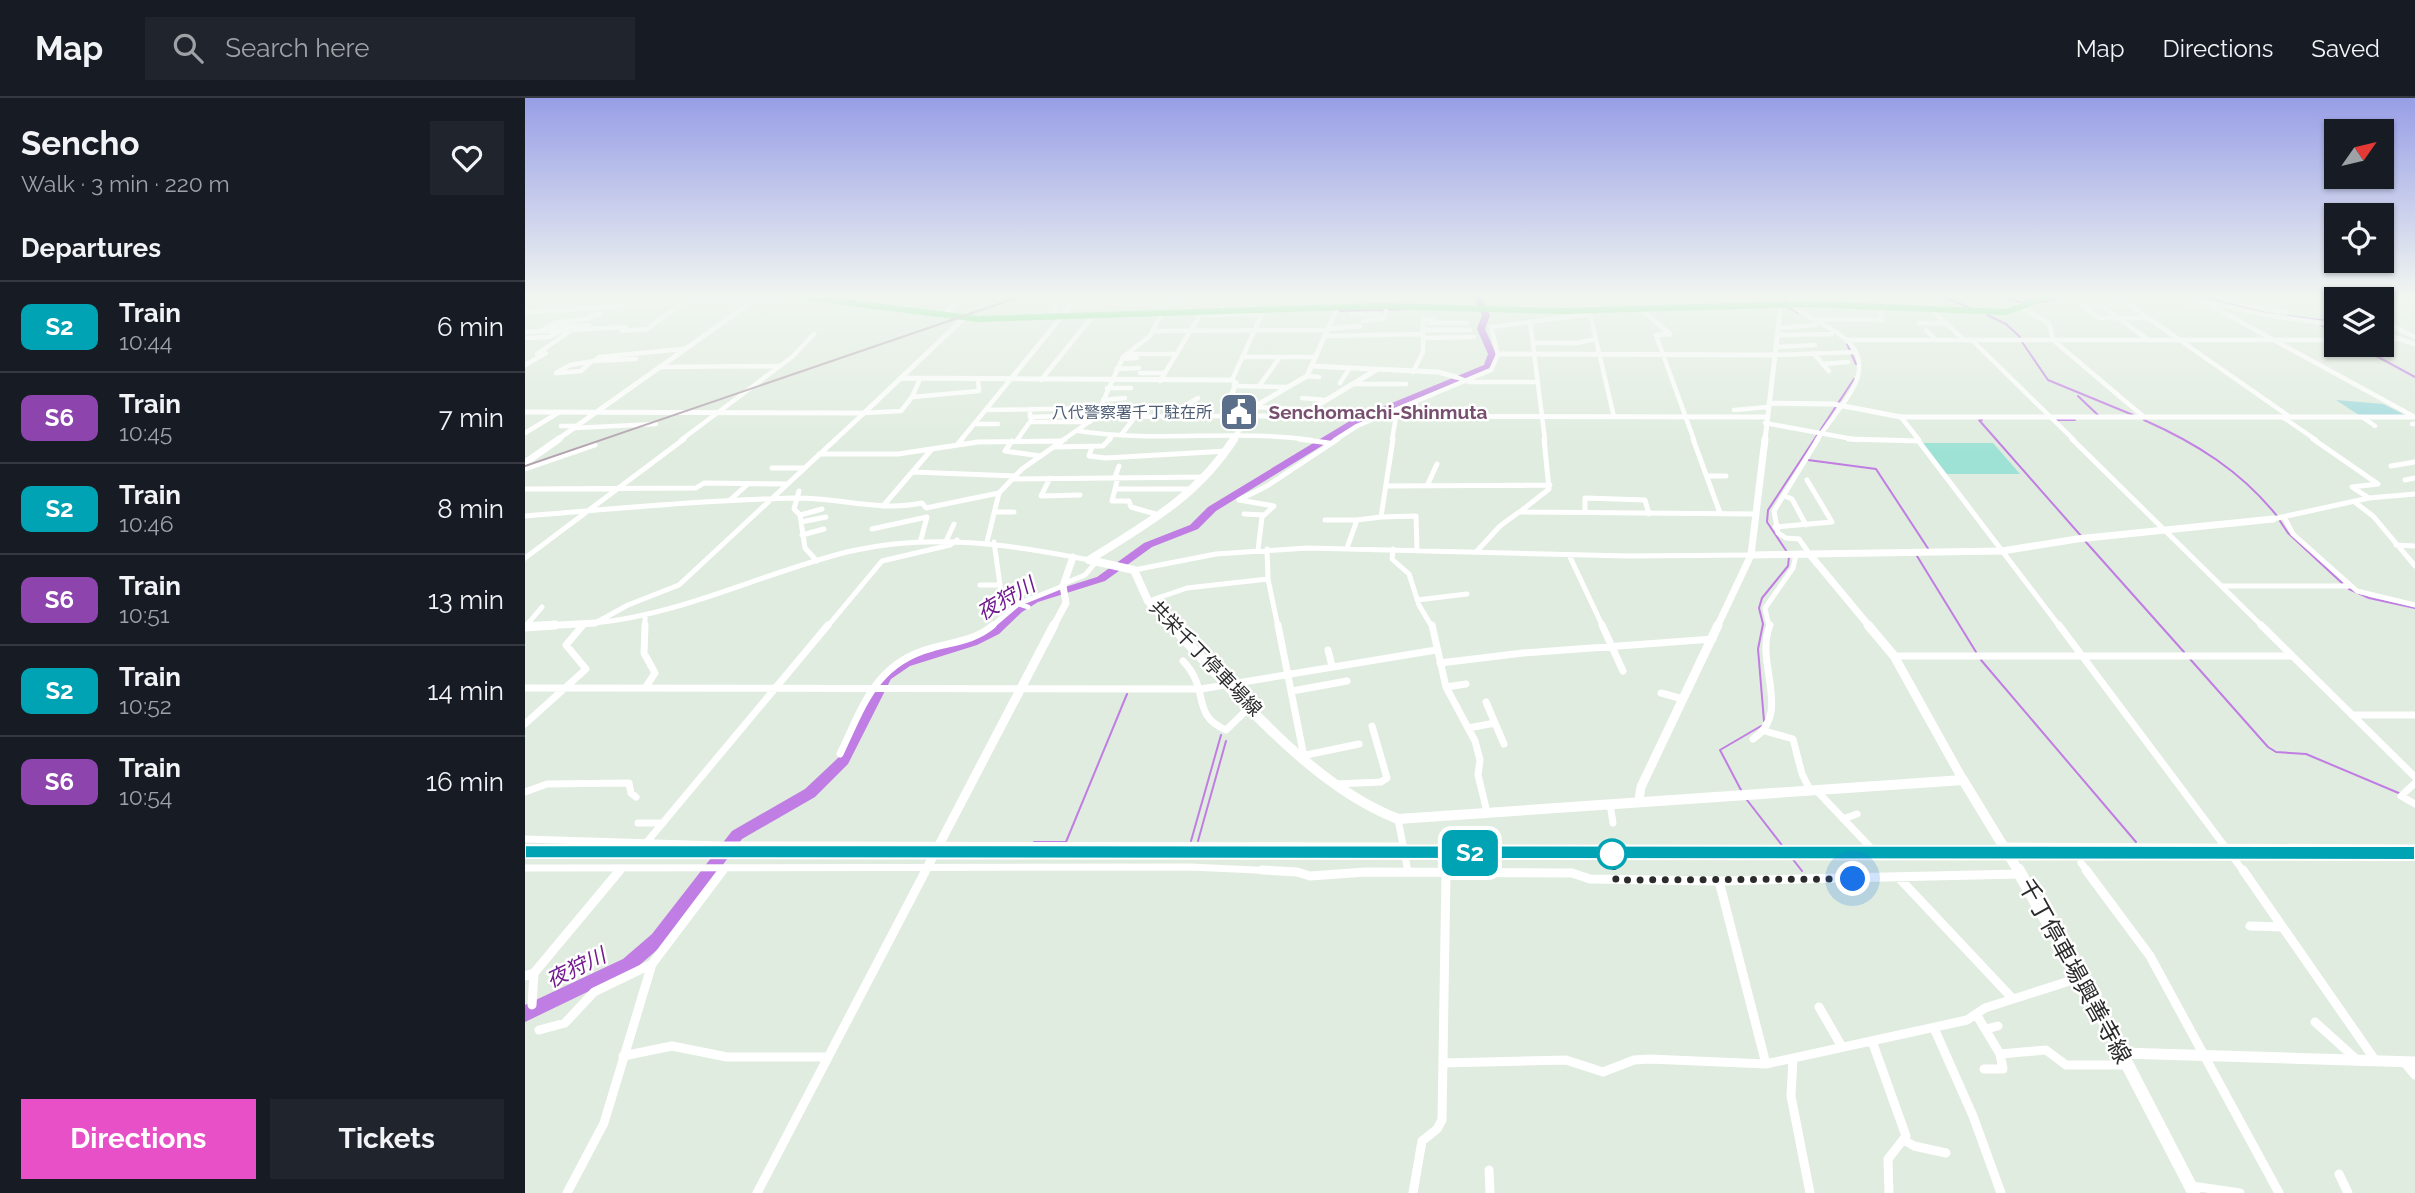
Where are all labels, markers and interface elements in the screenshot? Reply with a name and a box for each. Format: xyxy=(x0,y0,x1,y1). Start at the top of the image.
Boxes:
search box xyxy=(145,17,635,80)
text: Map xyxy=(35,29,103,68)
icon: search xyxy=(169,29,207,67)
text: Search here xyxy=(225,33,370,63)
text: Map xyxy=(2076,34,2125,63)
text: Directions xyxy=(2163,34,2273,63)
text: Saved xyxy=(2311,34,2380,63)
north arrow xyxy=(2324,119,2394,189)
map controls xyxy=(2324,119,2394,357)
button: heart xyxy=(430,121,504,195)
text: Sencho xyxy=(21,124,139,163)
text: Walk · 3 min · 220 m xyxy=(21,170,230,197)
button: locate xyxy=(2324,203,2394,273)
text: Departures xyxy=(21,233,161,263)
button: layers xyxy=(2324,287,2394,357)
text: Train xyxy=(119,298,181,328)
text: S2 xyxy=(45,312,74,341)
text: 6 min xyxy=(437,312,504,342)
text: 10:44 xyxy=(119,328,172,355)
text: Train xyxy=(119,389,181,419)
public building icon: 八代警察署千丁駐在所 xyxy=(1218,391,1260,433)
district label: Senchomachi-Shinmuta xyxy=(1269,401,1487,423)
text: S6 xyxy=(45,403,74,432)
text: 7 min xyxy=(439,403,504,433)
place label: 八代警察署千丁駐在所 xyxy=(1052,403,1212,422)
text: 10:45 xyxy=(119,419,172,446)
text: Train xyxy=(119,480,181,510)
text: S2 xyxy=(45,494,74,523)
text: 8 min xyxy=(437,494,504,524)
text: 10:46 xyxy=(119,510,174,537)
text: Train xyxy=(119,571,181,601)
water label: 夜狩川 xyxy=(972,571,1041,625)
text: S6 xyxy=(45,585,74,614)
text: 13 min xyxy=(428,585,504,615)
street label: 共栄千丁停車場線 xyxy=(1145,596,1267,720)
text: 10:51 xyxy=(119,601,170,628)
text: Train xyxy=(119,662,181,692)
text: S2 xyxy=(45,676,74,705)
text: 14 min xyxy=(427,676,504,706)
text: 10:52 xyxy=(119,692,172,719)
text: Train xyxy=(119,753,181,783)
text: S6 xyxy=(45,767,74,796)
text: 16 min xyxy=(426,767,504,797)
text: 10:54 xyxy=(119,783,172,810)
line badge: S2 xyxy=(1439,830,1501,876)
text: S2 xyxy=(1456,838,1484,867)
unlabelled marker xyxy=(1597,839,1627,869)
your location xyxy=(1835,861,1870,896)
street label: 千丁停車場興善寺線 xyxy=(2013,874,2137,1068)
water label: 夜狩川 xyxy=(542,942,611,993)
button: Directions xyxy=(21,1099,256,1179)
button: Tickets xyxy=(270,1099,504,1179)

